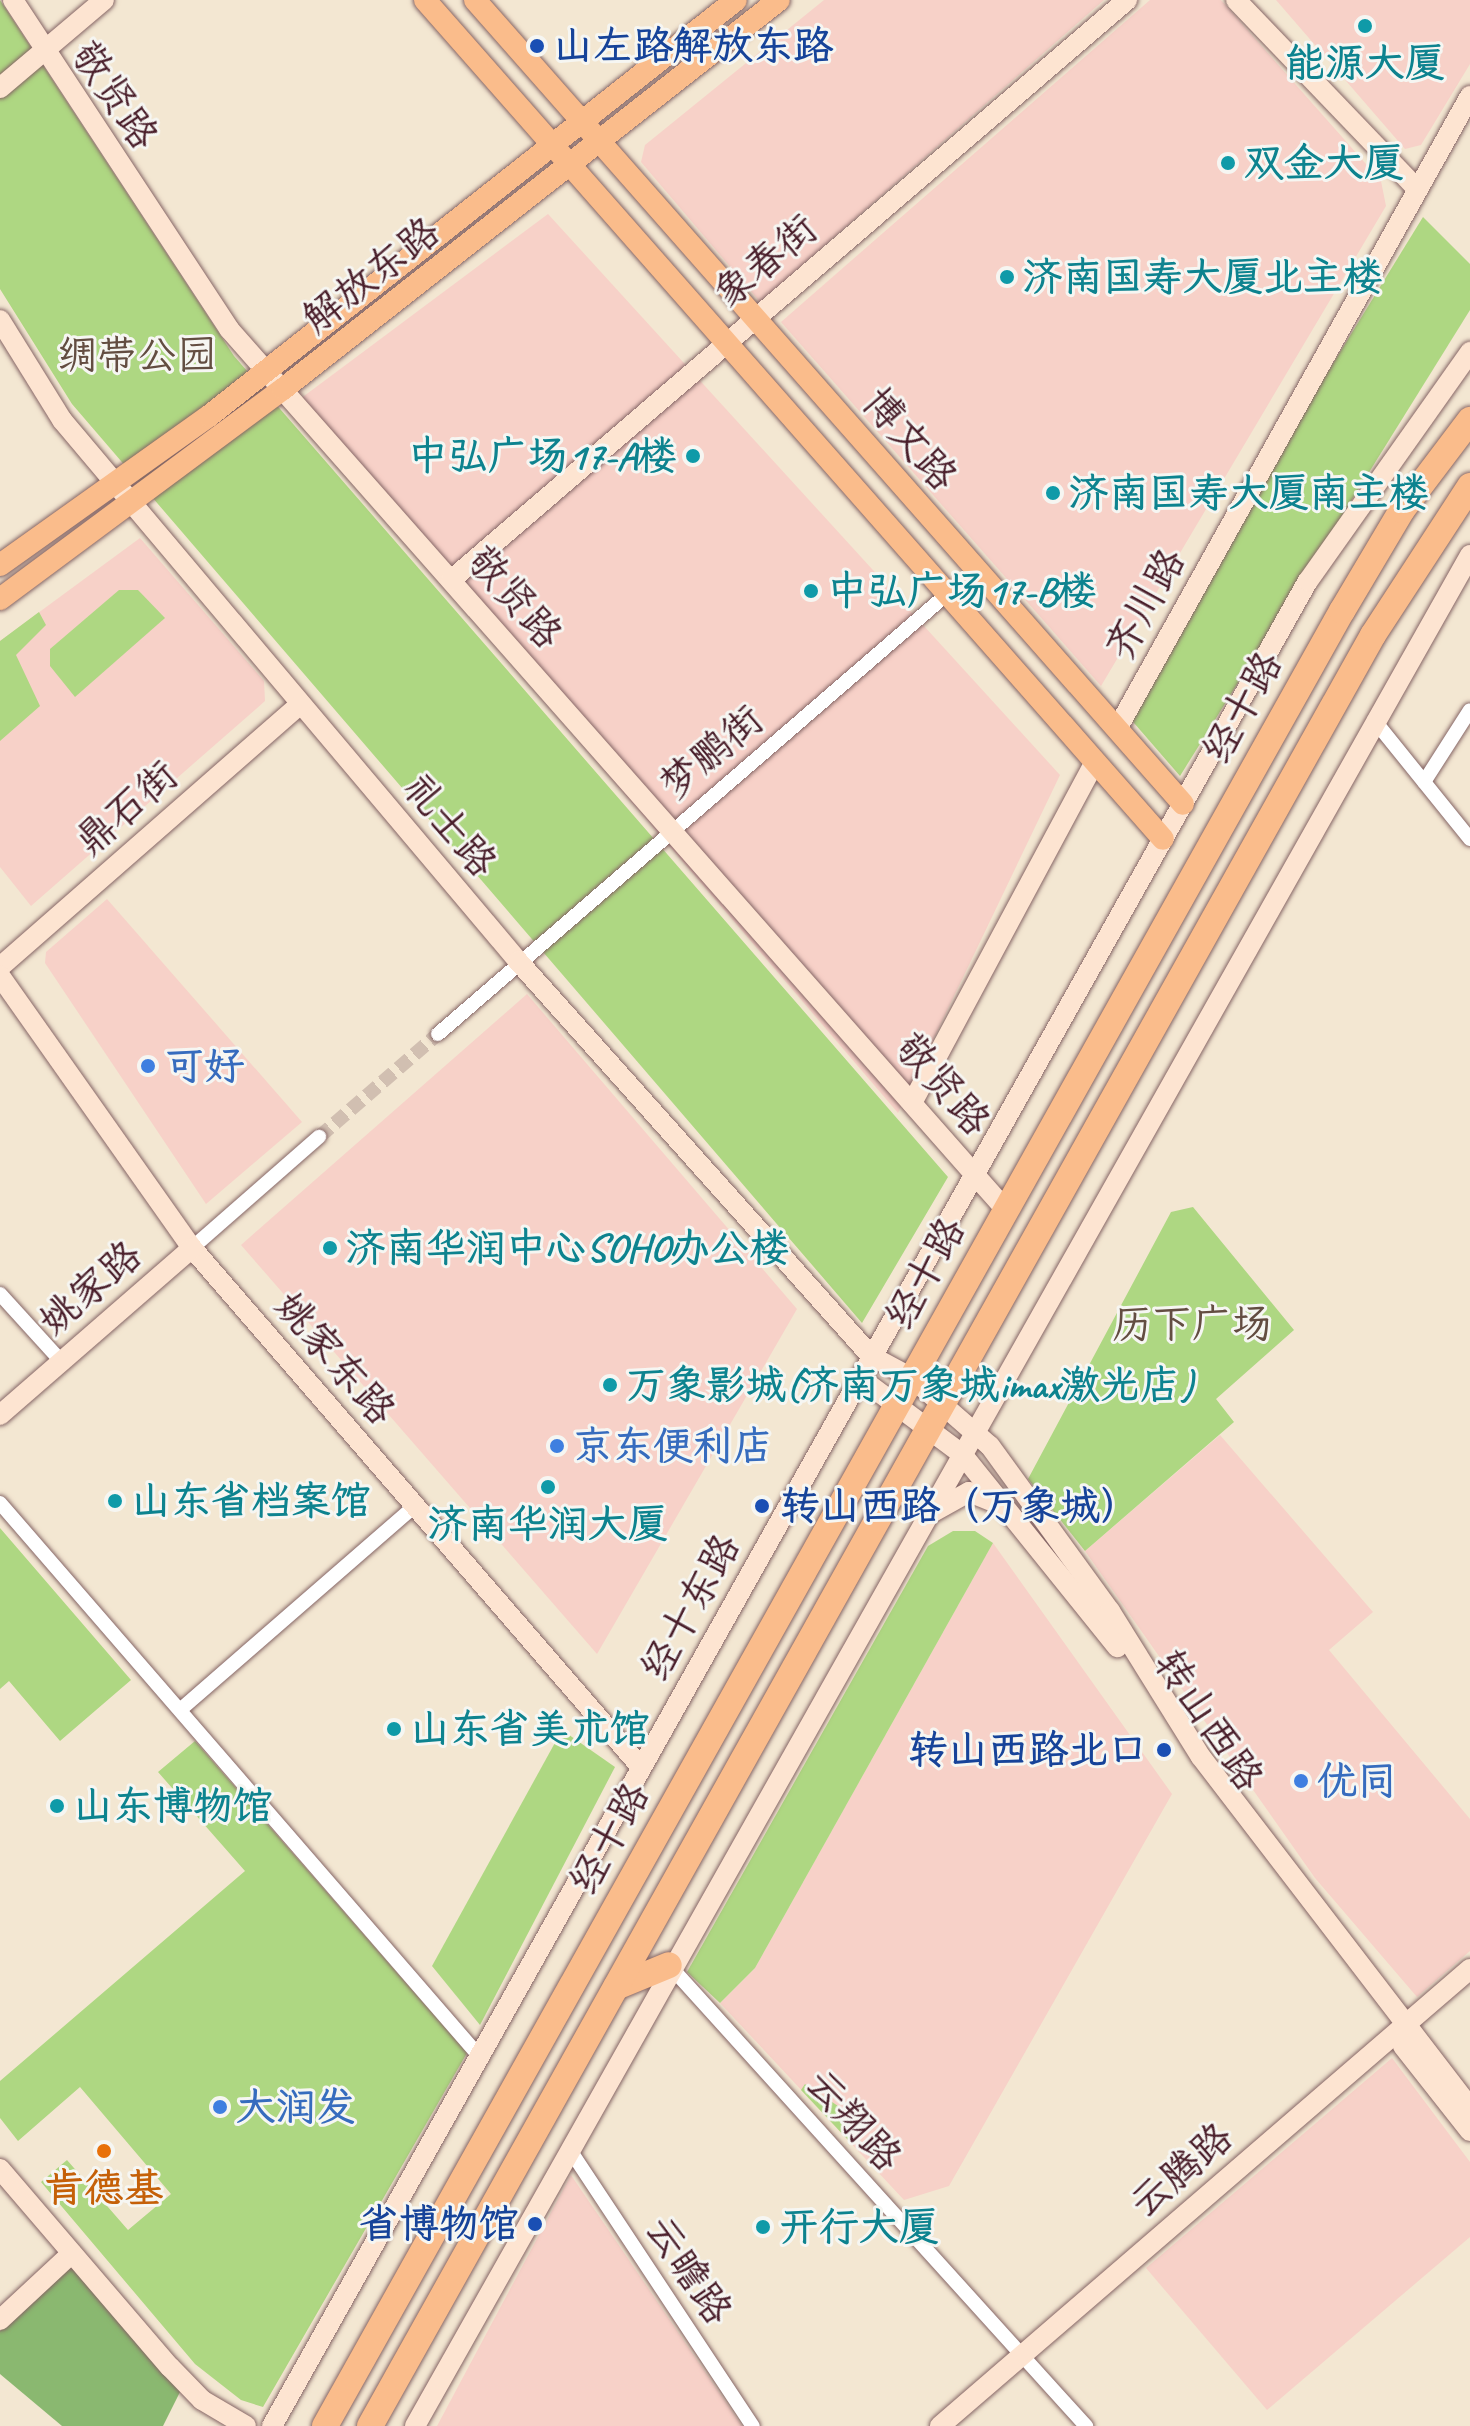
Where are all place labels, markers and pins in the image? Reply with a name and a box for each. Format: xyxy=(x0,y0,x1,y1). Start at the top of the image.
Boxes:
marker: 能源大厦 xyxy=(1356,17,1374,35)
place label: 山左路解放东路 xyxy=(553,22,833,70)
marker: 山左路解放东路 xyxy=(528,37,546,55)
place label: 能源大厦 xyxy=(1285,39,1445,87)
place label: 双金大厦 xyxy=(1244,139,1404,187)
marker: 双金大厦 xyxy=(1219,154,1237,172)
place label: 济南国寿大厦北主楼 xyxy=(1023,253,1383,301)
marker: 济南国寿大厦北主楼 xyxy=(998,268,1016,286)
place label: 中弘广场17-A楼 xyxy=(408,432,677,480)
marker: 中弘广场17-A楼 xyxy=(684,447,702,465)
place label: 济南国寿大厦南主楼 xyxy=(1069,469,1429,517)
marker: 济南国寿大厦南主楼 xyxy=(1044,484,1062,502)
place label: 中弘广场17-B楼 xyxy=(827,567,1097,615)
marker: 中弘广场17-B楼 xyxy=(802,582,820,600)
place label: 可好 xyxy=(164,1042,244,1090)
marker: 可好 xyxy=(139,1057,157,1075)
place label: 济南华润中心SOHO办公楼 xyxy=(346,1224,790,1272)
marker: 济南华润中心SOHO办公楼 xyxy=(321,1239,339,1257)
place label: 万象影城(济南万象城imax激光店) xyxy=(626,1361,1193,1409)
marker: 万象影城(济南万象城imax激光店) xyxy=(601,1376,619,1394)
place label: 京东便利店 xyxy=(573,1422,773,1470)
marker: 京东便利店 xyxy=(548,1437,566,1455)
place label: 山东省档案馆 xyxy=(131,1477,371,1525)
marker: 济南华润大厦 xyxy=(539,1478,557,1496)
place label: 转山西路（万象城） xyxy=(780,1482,1140,1530)
marker: 山东省档案馆 xyxy=(106,1492,124,1510)
marker: 转山西路（万象城） xyxy=(751,1495,773,1517)
place label: 济南华润大厦 xyxy=(428,1500,668,1548)
place label: 山东省美术馆 xyxy=(410,1705,650,1753)
marker: 山东省美术馆 xyxy=(385,1720,403,1738)
place label: 转山西路北口 xyxy=(908,1726,1148,1774)
marker: 转山西路北口 xyxy=(1155,1741,1173,1759)
place label: 优同 xyxy=(1317,1757,1397,1805)
marker: 优同 xyxy=(1292,1772,1310,1790)
place label: 山东博物馆 xyxy=(73,1782,273,1830)
marker: 山东博物馆 xyxy=(48,1797,66,1815)
place label: 大润发 xyxy=(236,2083,356,2131)
marker: 大润发 xyxy=(211,2098,229,2116)
marker: 肯德基 xyxy=(95,2142,113,2160)
place label: 肯德基 xyxy=(44,2164,164,2212)
place label: 省博物馆 xyxy=(359,2200,519,2248)
place label: 开行大厦 xyxy=(779,2203,939,2251)
marker: 省博物馆 xyxy=(526,2215,544,2233)
marker: 开行大厦 xyxy=(754,2218,772,2236)

